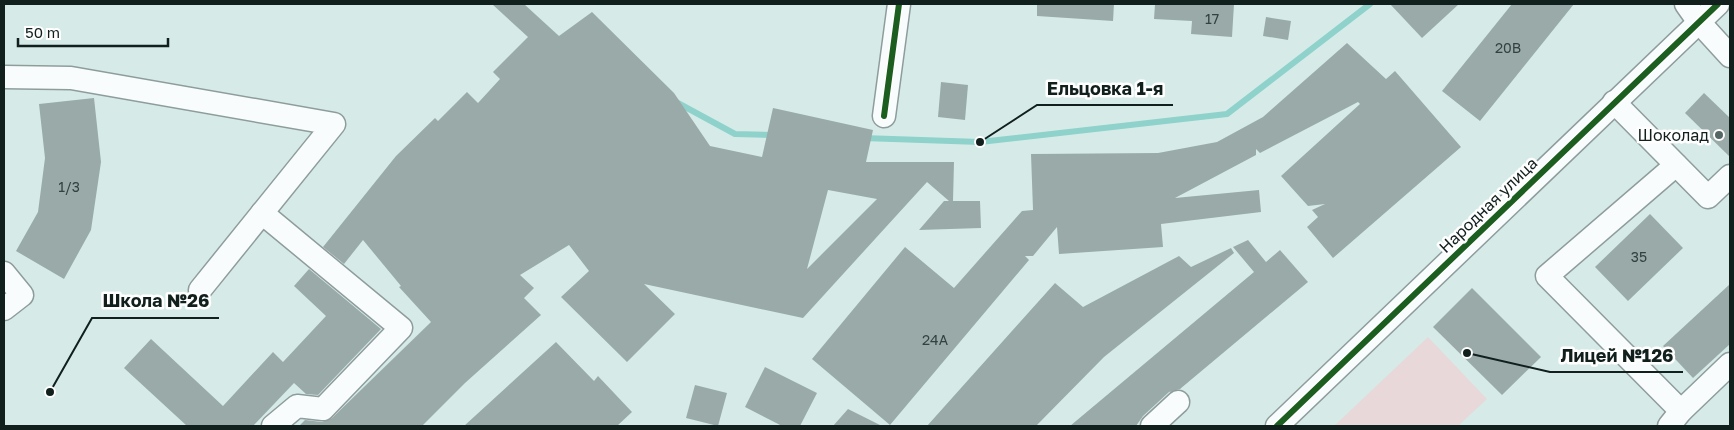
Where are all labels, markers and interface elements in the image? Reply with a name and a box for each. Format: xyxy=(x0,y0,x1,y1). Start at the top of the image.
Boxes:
house number: 17 xyxy=(1205,10,1219,27)
scale bar xyxy=(18,15,168,47)
text: 50 m xyxy=(25,23,60,41)
house number: 20В xyxy=(1495,39,1521,56)
callout: Ельцовка 1-я xyxy=(1037,72,1173,105)
text: Ельцовка 1-я xyxy=(1047,77,1163,99)
place label: Шоколад xyxy=(1637,125,1709,145)
marker: Шоколад xyxy=(1713,129,1725,141)
street label: Народная улица xyxy=(1435,153,1541,257)
house number: 1/3 xyxy=(58,178,80,195)
house number: 35 xyxy=(1631,248,1647,265)
callout: Школа №26 xyxy=(92,285,219,318)
text: Школа №26 xyxy=(103,289,209,311)
house number: 24А xyxy=(922,331,949,348)
callout: Лицей №126 xyxy=(1550,339,1683,372)
text: Лицей №126 xyxy=(1560,344,1674,366)

